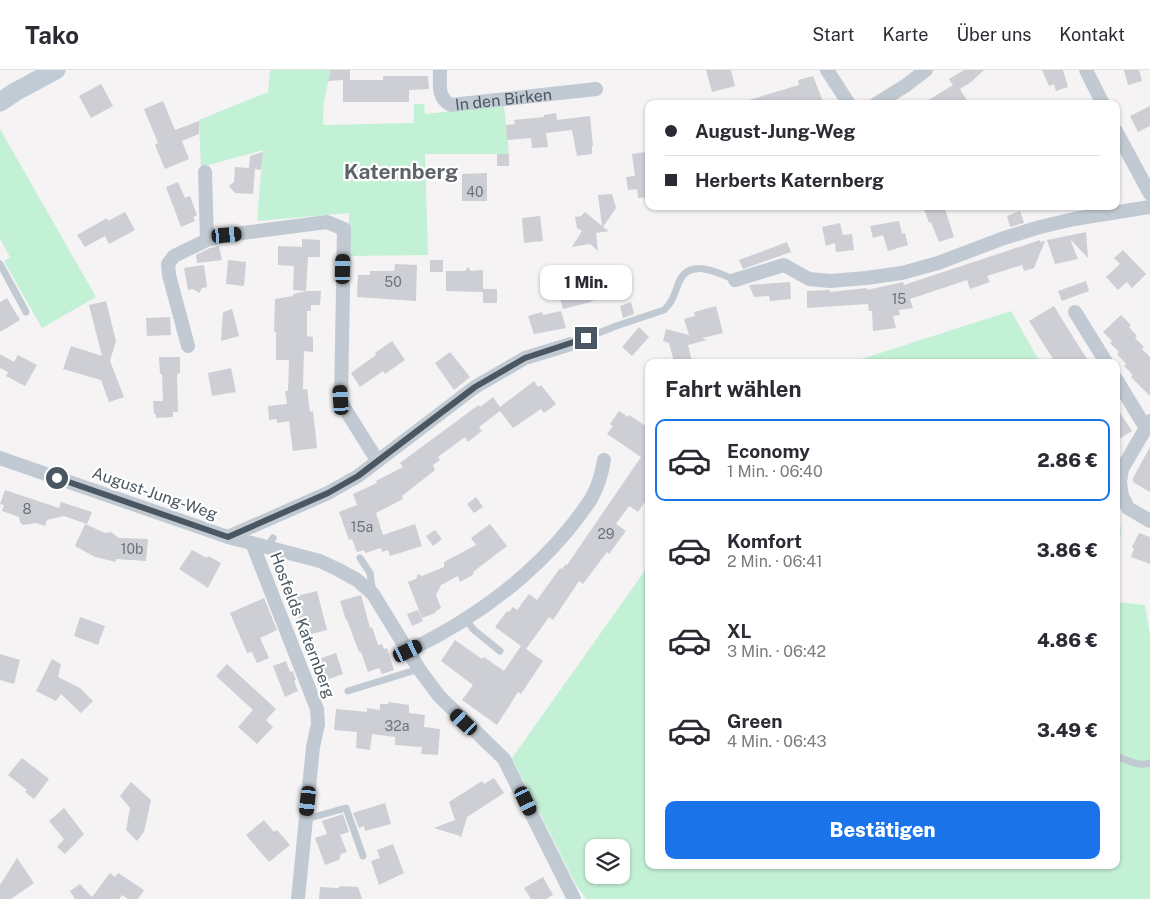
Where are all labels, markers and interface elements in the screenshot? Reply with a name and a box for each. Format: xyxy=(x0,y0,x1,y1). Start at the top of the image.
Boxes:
text: Tako xyxy=(25,21,79,49)
text: Start xyxy=(812,24,855,45)
text: Karte xyxy=(883,24,928,45)
text: Über uns xyxy=(956,24,1031,45)
text: Kontakt xyxy=(1059,24,1125,45)
street label: In den Birken xyxy=(454,85,553,114)
text: August-Jung-Weg xyxy=(695,120,855,142)
district label: Katernberg xyxy=(344,159,458,184)
text: Herberts Katernberg xyxy=(695,169,884,191)
house number: 40 xyxy=(466,184,484,200)
car xyxy=(211,226,242,244)
car xyxy=(335,254,350,284)
callout: 1 Min. xyxy=(540,266,632,300)
text: 1 Min. xyxy=(564,273,608,292)
house number: 50 xyxy=(384,274,402,290)
house number: 15 xyxy=(892,291,906,307)
route end xyxy=(575,327,597,349)
text: Fahrt wählen xyxy=(665,376,802,402)
car xyxy=(332,385,349,415)
icon: car xyxy=(667,438,712,483)
text: Economy xyxy=(727,440,810,462)
text: 2.86 € xyxy=(1037,449,1098,471)
text: 1 Min. · 06:40 xyxy=(727,462,823,481)
street label: August-Jung-Weg xyxy=(90,463,220,524)
route start xyxy=(46,467,68,489)
house number: 8 xyxy=(22,501,32,517)
house number: 15a xyxy=(351,519,373,535)
house number: 29 xyxy=(597,526,615,542)
icon: car xyxy=(667,528,712,573)
text: Komfort xyxy=(727,530,802,552)
text: 3.86 € xyxy=(1037,539,1098,561)
house number: 10b xyxy=(121,541,143,557)
street label: Hosfelds Katernberg xyxy=(266,549,339,701)
text: 2 Min. · 06:41 xyxy=(727,552,822,571)
icon: car xyxy=(667,618,712,663)
text: XL xyxy=(727,620,752,642)
text: 4.86 € xyxy=(1037,629,1098,651)
car xyxy=(391,638,424,664)
text: 3 Min. · 06:42 xyxy=(727,642,826,661)
car xyxy=(447,706,480,738)
icon: car xyxy=(667,708,712,753)
text: Green xyxy=(727,710,782,732)
house number: 32a xyxy=(385,718,409,734)
text: 3.49 € xyxy=(1037,719,1098,741)
text: 4 Min. · 06:43 xyxy=(727,732,827,751)
car xyxy=(512,784,539,818)
car xyxy=(298,785,317,817)
button: Bestätigen xyxy=(665,801,1100,859)
map controls xyxy=(585,839,630,884)
button: layers xyxy=(585,839,630,884)

